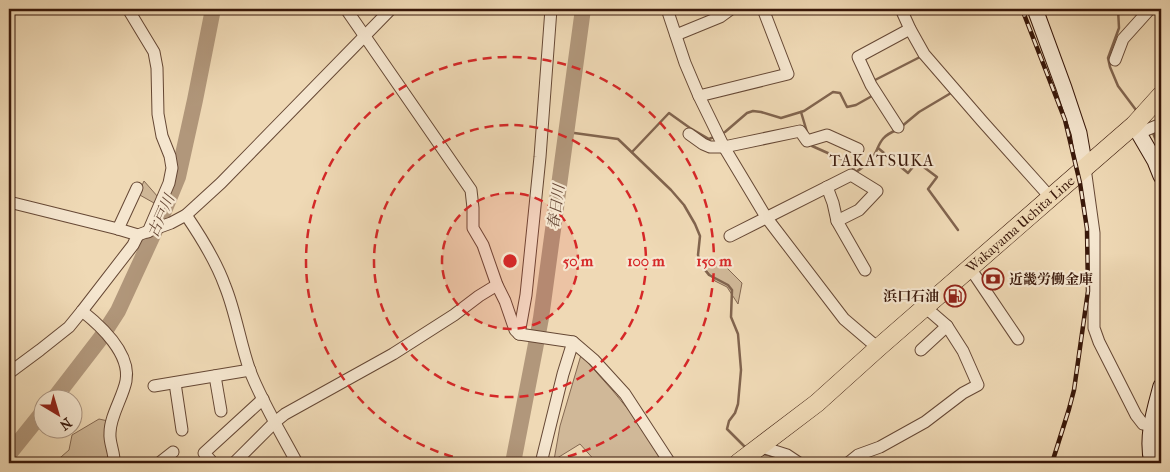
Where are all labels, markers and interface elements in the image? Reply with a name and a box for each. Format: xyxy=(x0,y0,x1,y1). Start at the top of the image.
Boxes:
district label: TAKATSUKA xyxy=(830,151,934,170)
street label: Wakayama Uchita Line xyxy=(962,172,1078,277)
water label: 春日川 xyxy=(544,181,568,231)
water label: 古戸川 xyxy=(144,190,179,240)
centre of rings xyxy=(501,252,519,270)
text: 50 m xyxy=(563,252,594,270)
text: 100 m xyxy=(627,252,665,270)
text: 150 m xyxy=(696,252,732,270)
bank icon: 近畿労働金庫 xyxy=(981,267,1005,291)
place label: 近畿労働金庫 xyxy=(1009,271,1093,288)
fuel station icon: 浜口石油 xyxy=(943,284,967,308)
place label: 浜口石油 xyxy=(883,288,939,305)
north arrow xyxy=(32,390,82,440)
text: N xyxy=(56,414,75,434)

